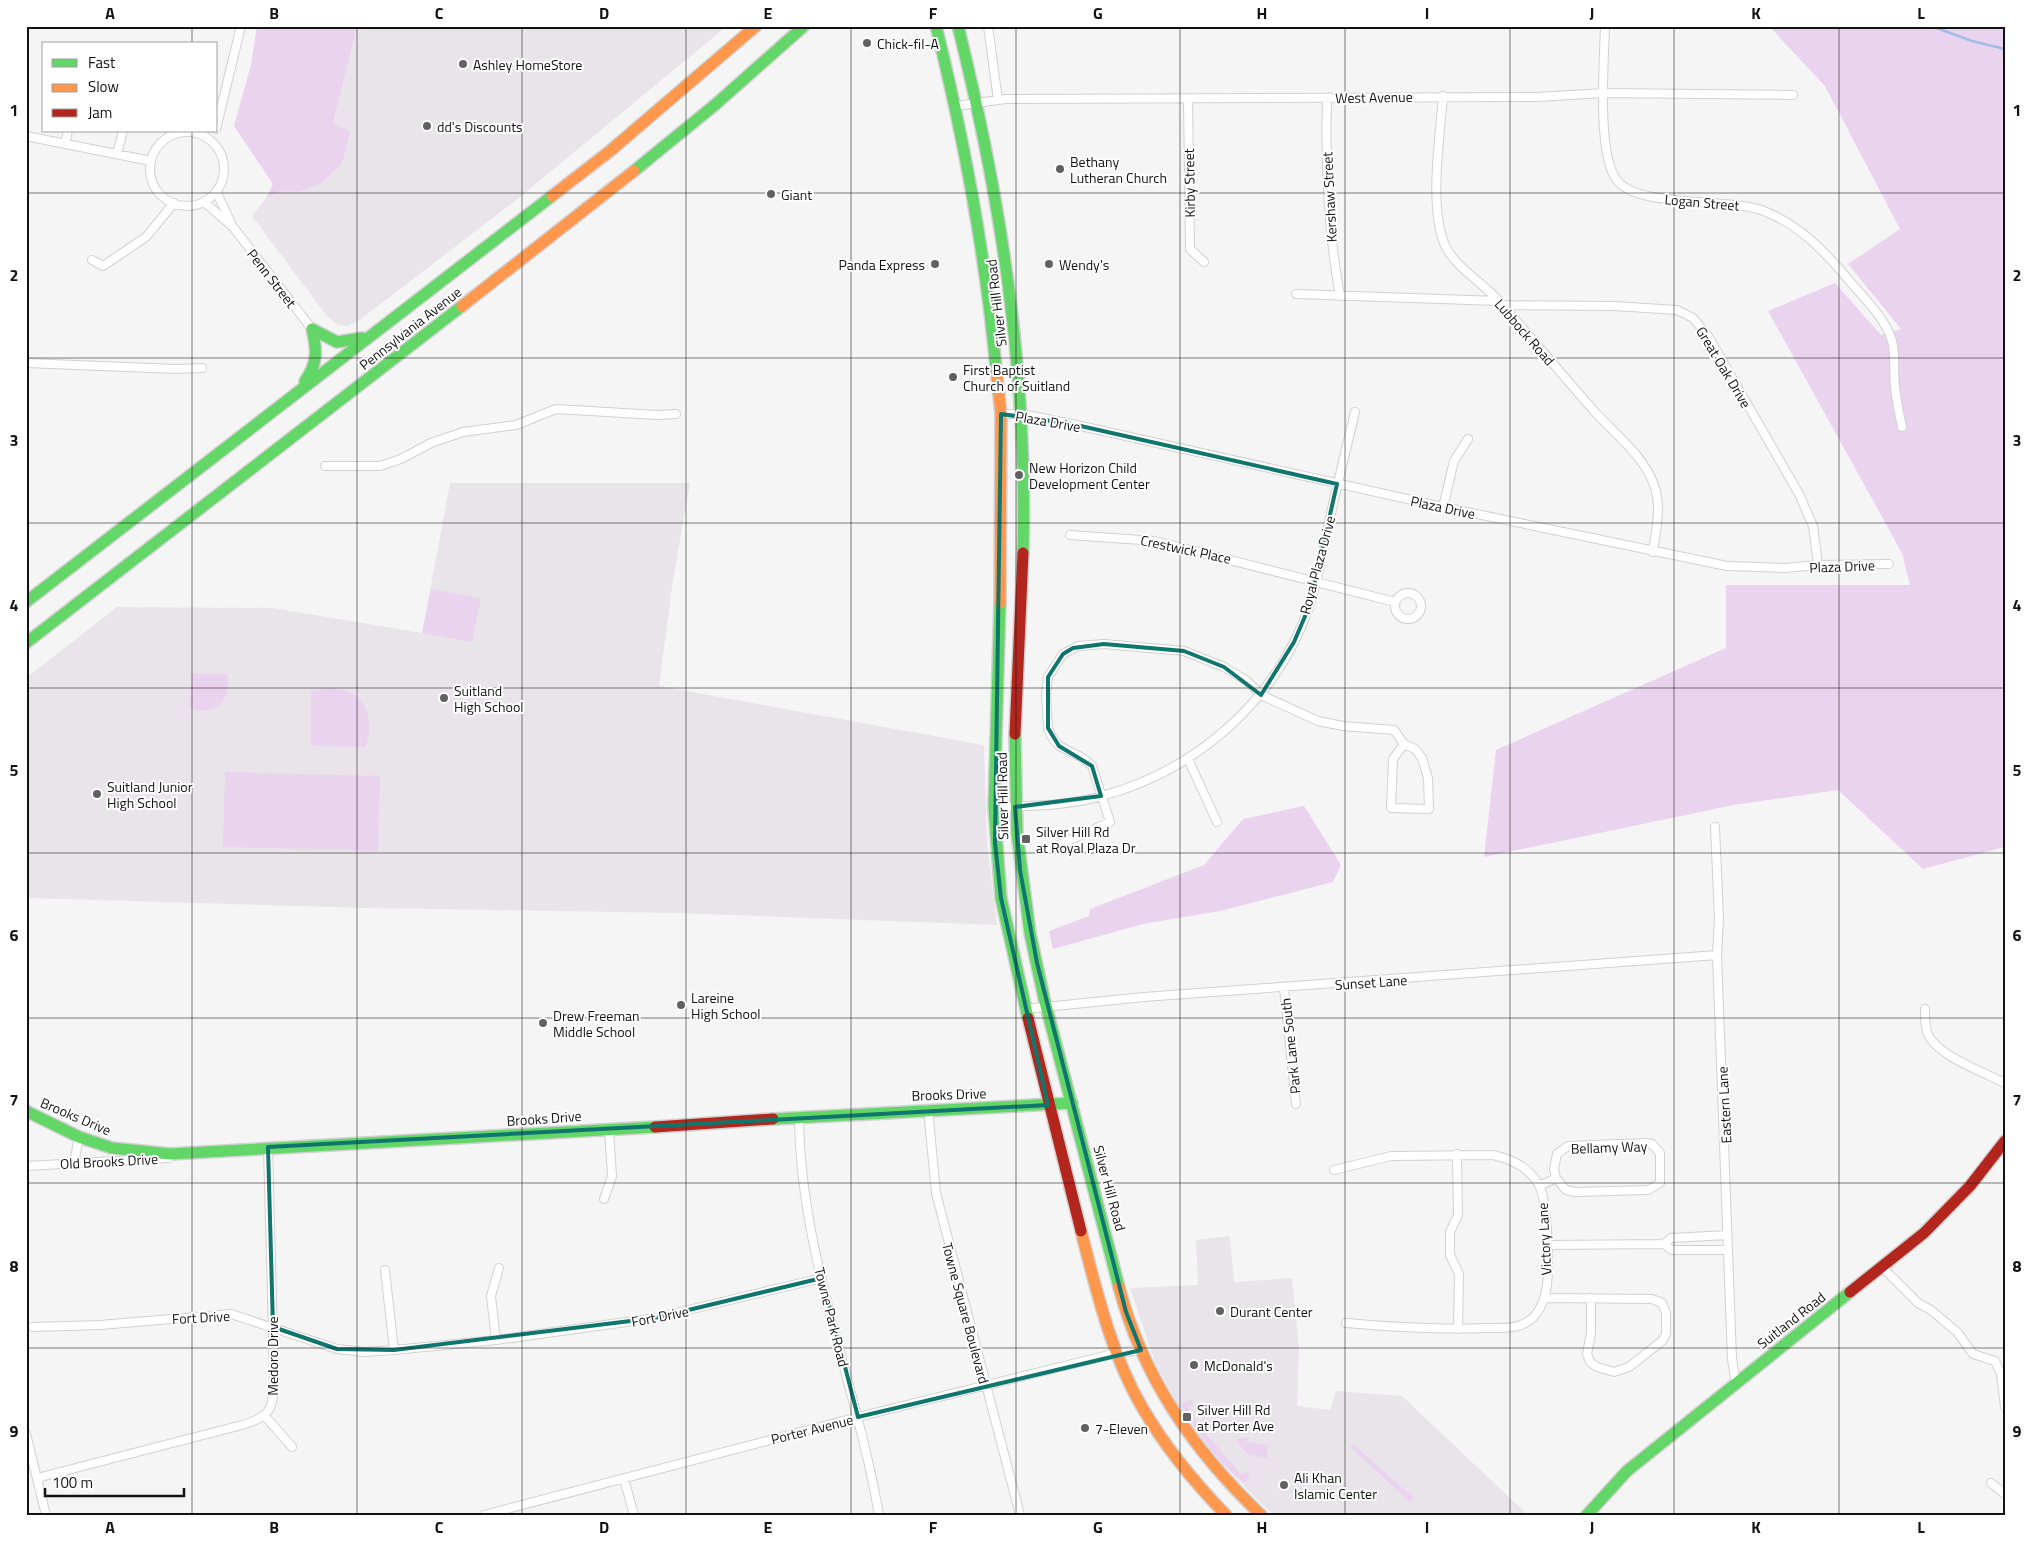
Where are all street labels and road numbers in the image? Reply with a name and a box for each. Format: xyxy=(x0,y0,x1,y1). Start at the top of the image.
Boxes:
street label: West Avenue xyxy=(1335,86,1413,108)
street label: Kirby Street xyxy=(1178,148,1200,218)
street label: Kershaw Street xyxy=(1316,151,1342,243)
street label: Logan Street xyxy=(1664,188,1740,216)
street label: Penn Street xyxy=(242,244,302,312)
street label: Silver Hill Road xyxy=(980,258,1012,348)
street label: Pennsylvania Avenue xyxy=(354,281,466,375)
street label: Lubbock Road xyxy=(1490,294,1560,370)
street label: Great Oak Drive xyxy=(1691,322,1757,412)
street label: Plaza Drive xyxy=(1014,405,1082,437)
street label: Plaza Drive xyxy=(1409,490,1477,524)
street label: Royal Plaza Drive xyxy=(1294,513,1340,617)
street label: Crestwick Place xyxy=(1139,529,1233,569)
street label: Plaza Drive xyxy=(1809,554,1875,578)
street label: Silver Hill Road xyxy=(991,752,1013,840)
street label: Sunset Lane xyxy=(1334,969,1408,995)
street label: Park Lane South xyxy=(1275,997,1305,1095)
street label: Eastern Lane xyxy=(1711,1066,1737,1144)
street label: Brooks Drive xyxy=(911,1082,987,1106)
street label: Brooks Drive xyxy=(37,1092,115,1140)
street label: Brooks Drive xyxy=(506,1105,582,1131)
street label: Bellamy Way xyxy=(1570,1135,1648,1159)
street label: Silver Hill Road xyxy=(1088,1143,1132,1233)
street label: Old Brooks Drive xyxy=(60,1148,158,1174)
street label: Victory Lane xyxy=(1532,1202,1556,1276)
street label: Towne Square Boulevard xyxy=(937,1240,995,1386)
street label: Towne Park Road xyxy=(809,1265,855,1369)
street label: Suitland Road xyxy=(1752,1287,1830,1353)
street label: Fort Drive xyxy=(630,1300,690,1332)
street label: Fort Drive xyxy=(172,1305,230,1329)
street label: Medoro Drive xyxy=(262,1316,283,1396)
street label: Porter Avenue xyxy=(769,1409,855,1449)

